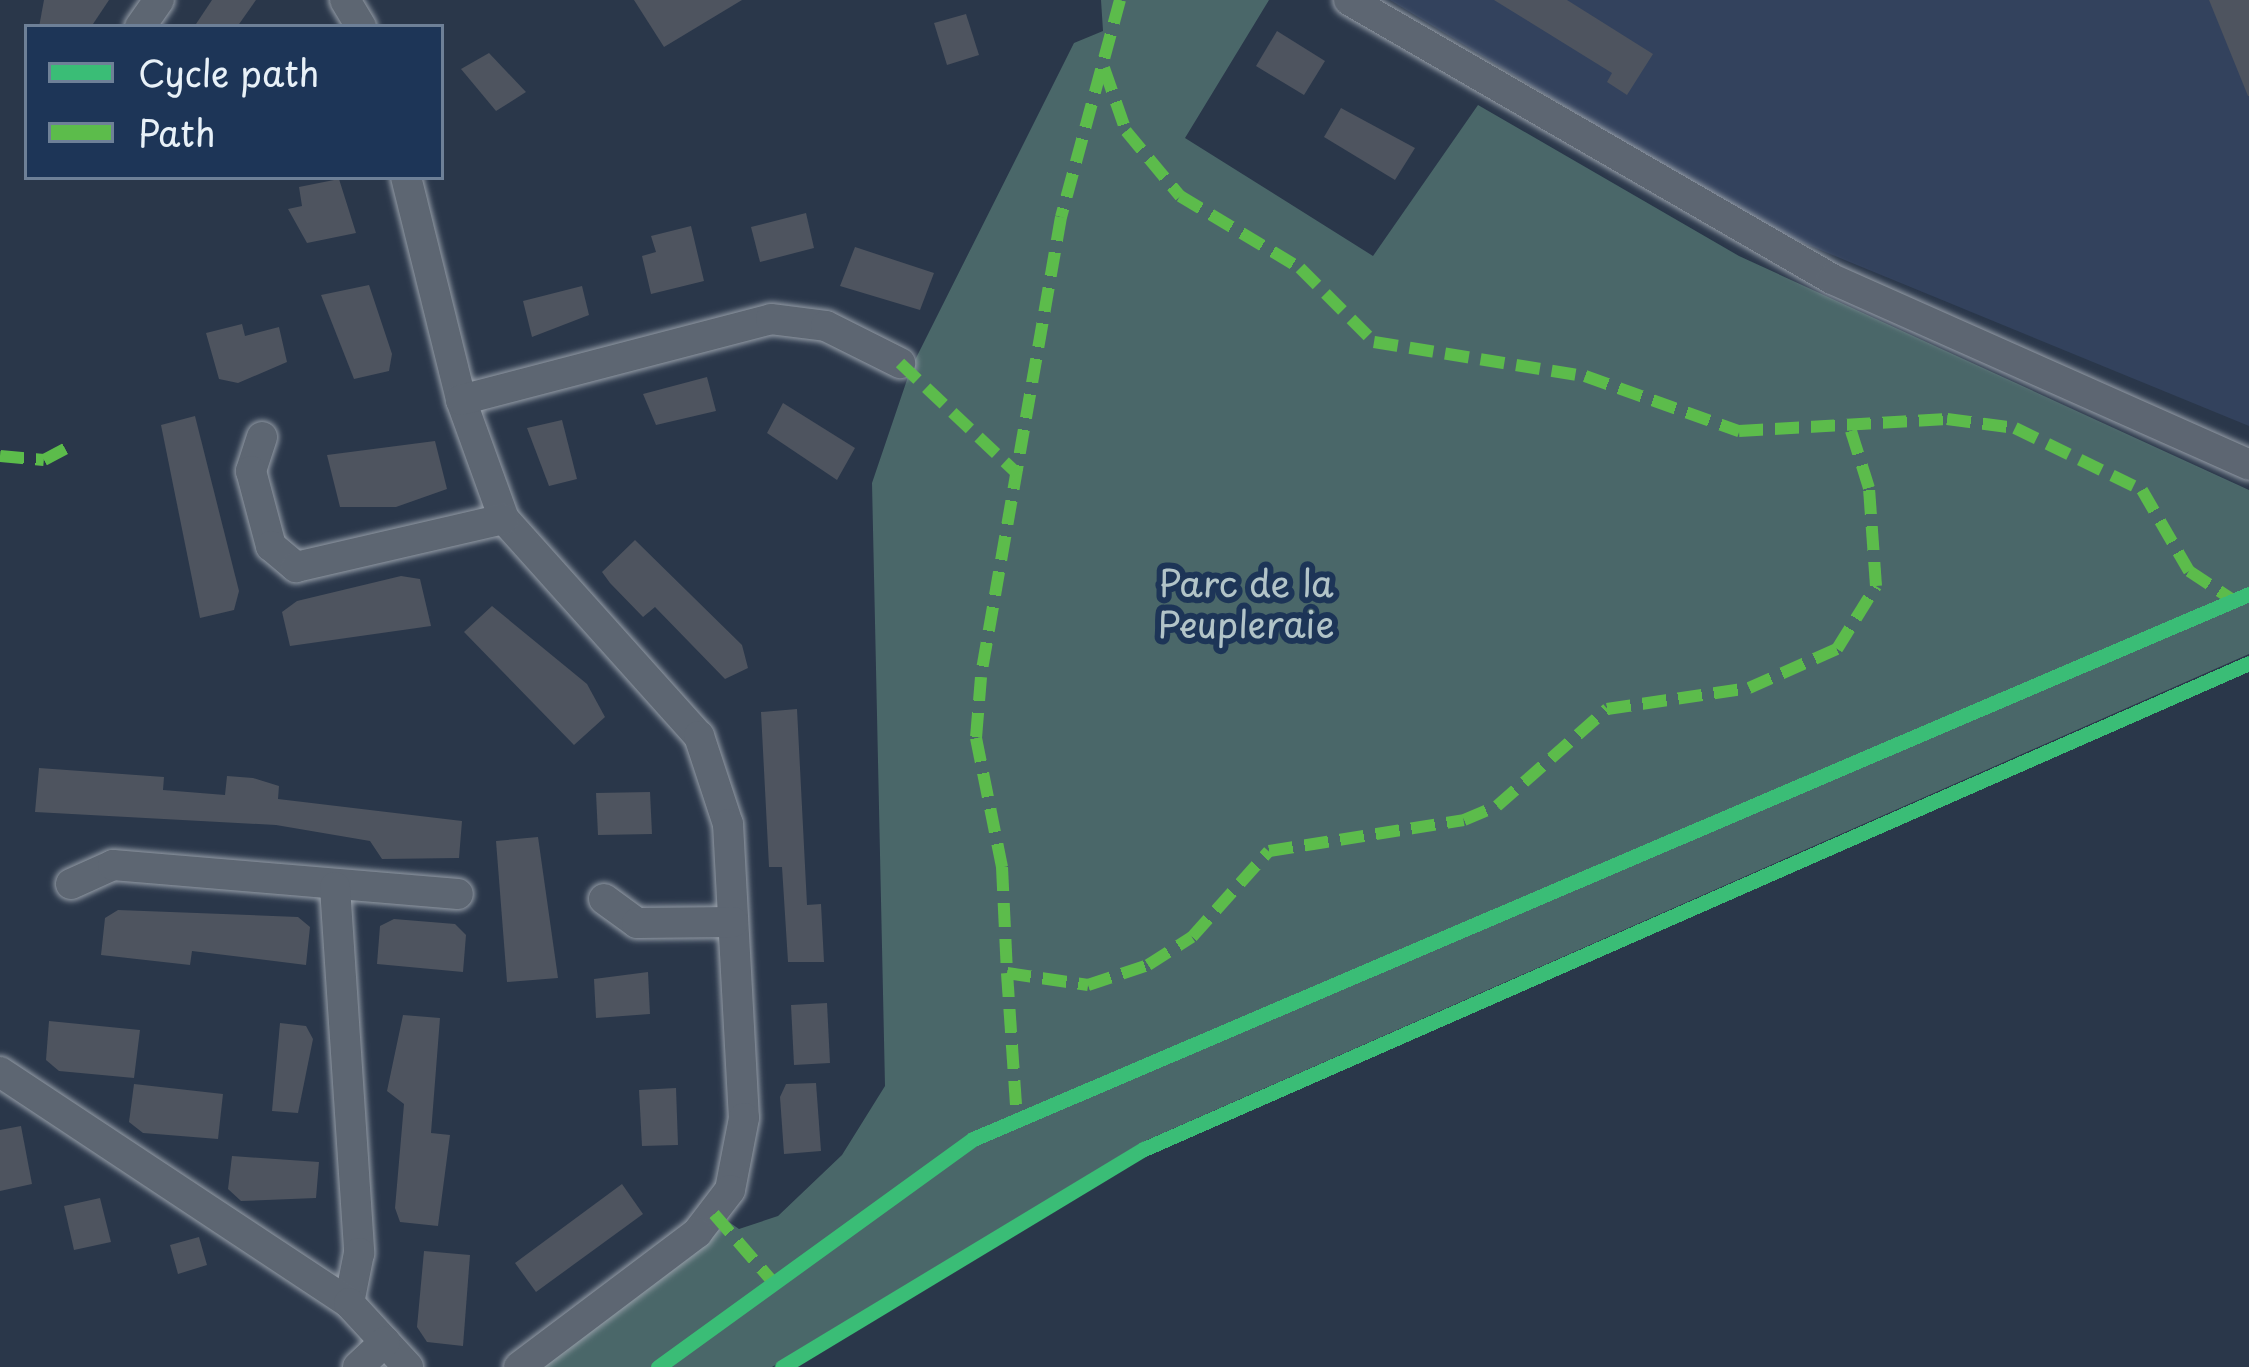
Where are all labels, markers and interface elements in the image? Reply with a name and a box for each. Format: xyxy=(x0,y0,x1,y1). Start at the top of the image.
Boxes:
legend xyxy=(24,24,444,180)
text: Cycle path xyxy=(138,45,320,99)
text: Path xyxy=(138,105,216,159)
park label: Parc de la Peupleraie xyxy=(1157,560,1335,645)

